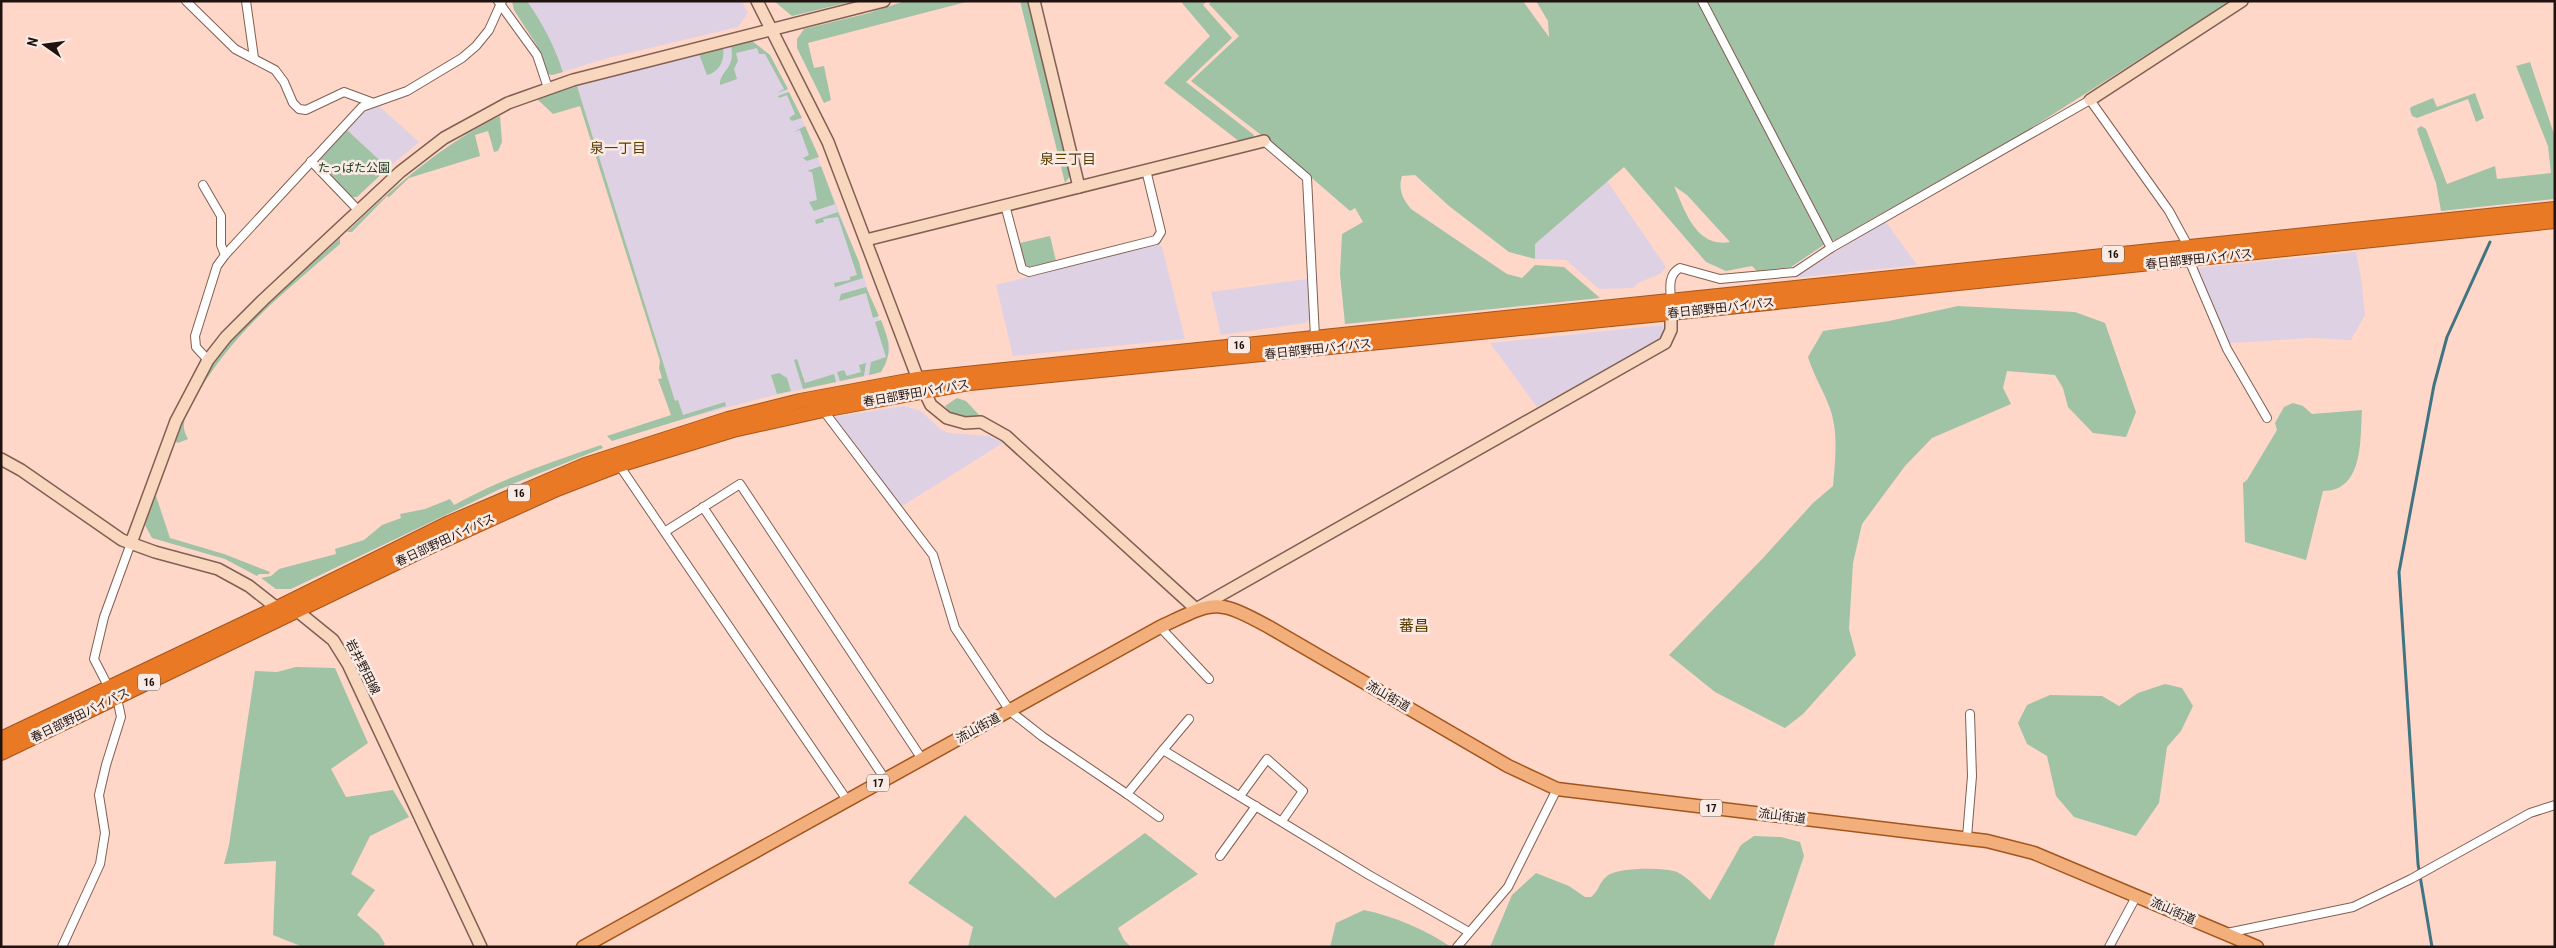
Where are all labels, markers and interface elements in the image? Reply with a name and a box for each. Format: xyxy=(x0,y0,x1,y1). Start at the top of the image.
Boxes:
north arrow xyxy=(20,20,70,70)
text: N xyxy=(24,36,41,48)
district label: 泉一丁目 xyxy=(590,140,646,156)
district label: 泉三丁目 xyxy=(1040,151,1096,167)
park label: たっぱた公園 xyxy=(318,161,390,175)
road number: 16 xyxy=(2102,245,2124,262)
street label: 春日部野田バイパス xyxy=(2145,246,2253,272)
street label: 春日部野田バイパス xyxy=(1667,295,1775,321)
road number: 16 xyxy=(1228,336,1250,354)
street label: 春日部野田バイパス xyxy=(1264,336,1372,362)
street label: 春日部野田バイパス xyxy=(862,377,970,409)
road number: 16 xyxy=(508,484,530,502)
street label: 春日部野田バイパス xyxy=(393,511,497,569)
district label: 蕃昌 xyxy=(1399,617,1429,635)
street label: 岩井野田線 xyxy=(343,637,383,697)
road number: 16 xyxy=(138,674,160,690)
street label: 流山街道 xyxy=(1364,678,1412,714)
street label: 春日部野田バイパス xyxy=(29,685,131,745)
street label: 流山街道 xyxy=(954,710,1002,746)
road number: 17 xyxy=(867,774,889,791)
road number: 17 xyxy=(1700,800,1722,816)
street label: 流山街道 xyxy=(1757,806,1807,826)
street label: 流山街道 xyxy=(2148,895,2198,927)

